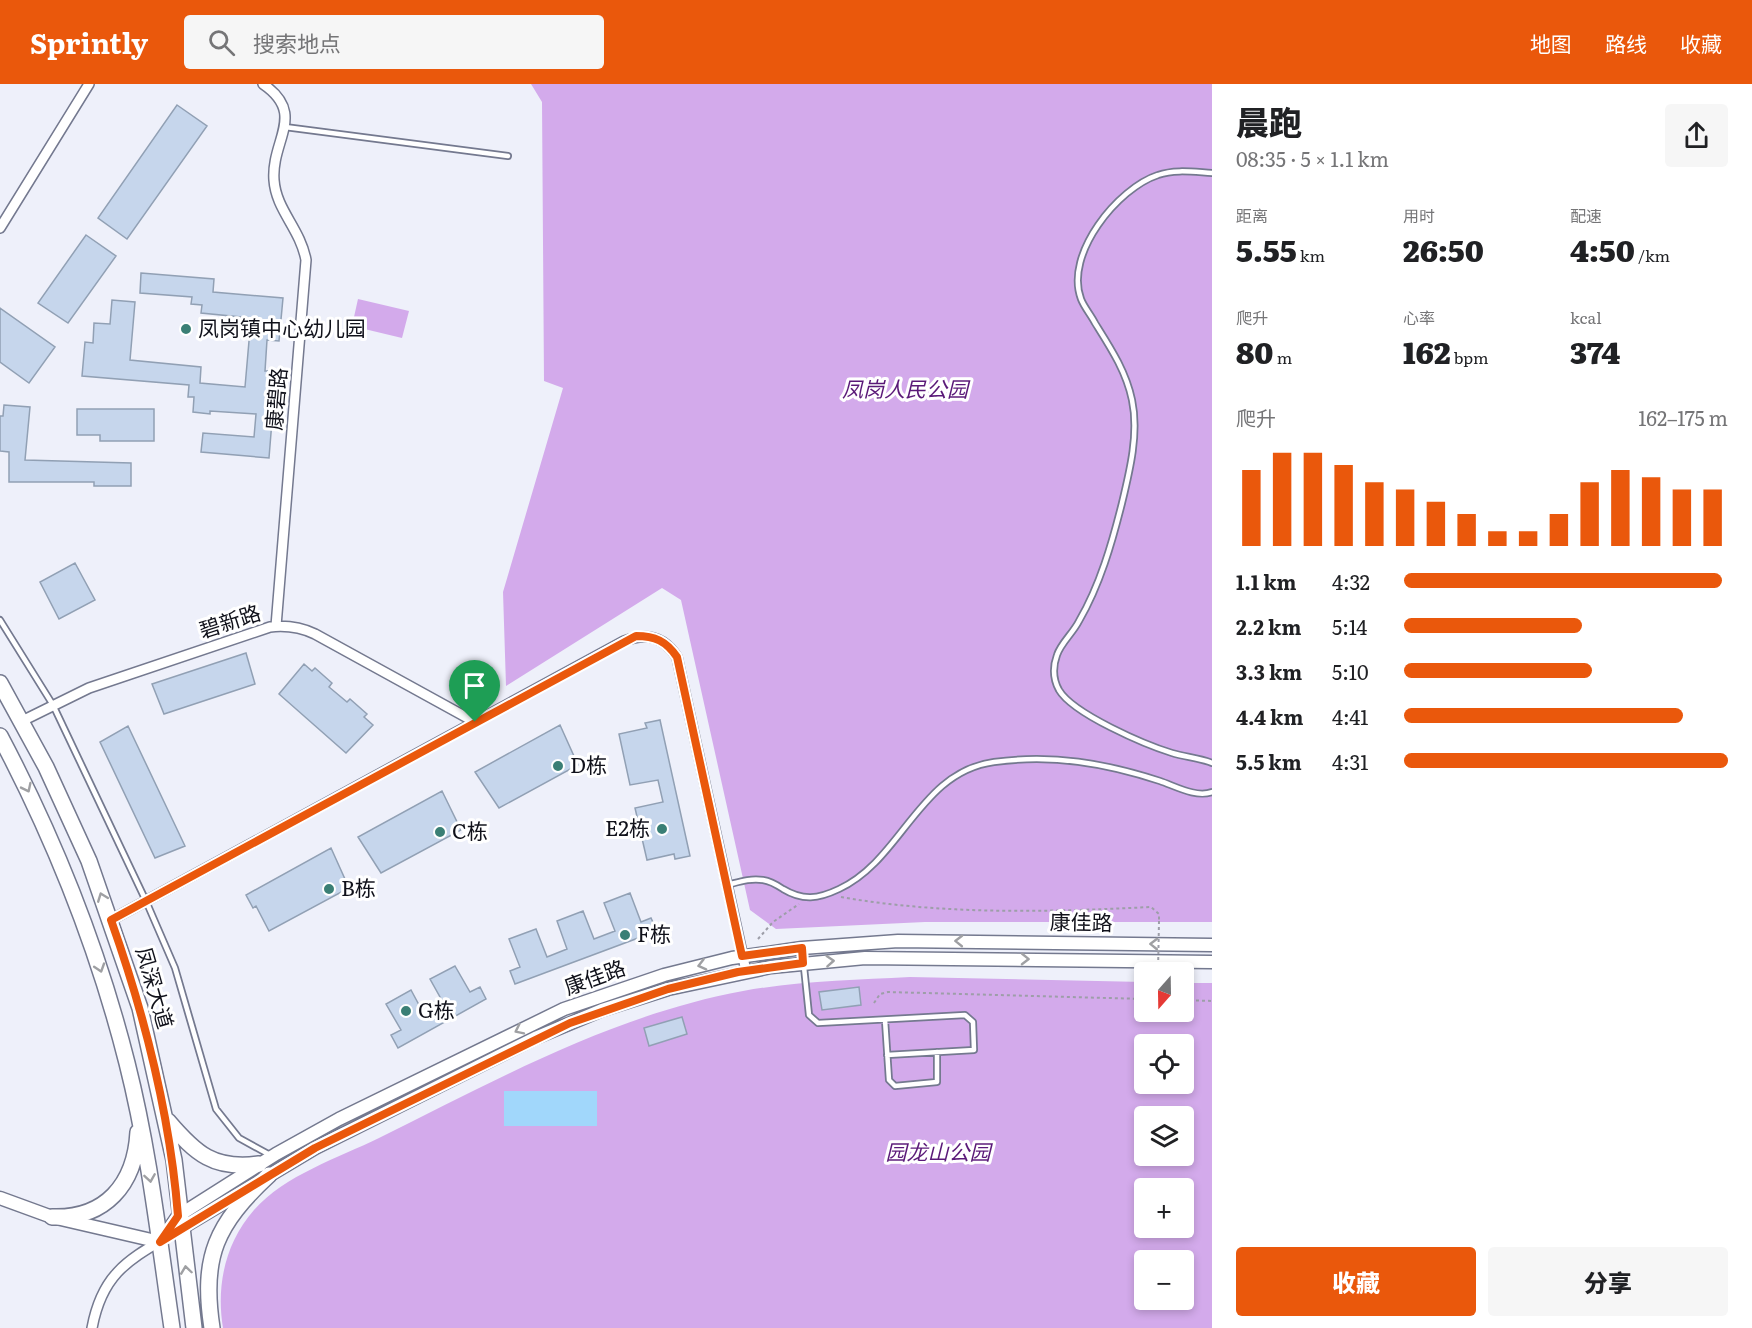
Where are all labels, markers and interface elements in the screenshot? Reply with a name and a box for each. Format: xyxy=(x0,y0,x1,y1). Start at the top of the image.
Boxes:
search box xyxy=(184,15,604,69)
text: Sprintly xyxy=(30,21,148,63)
icon: search xyxy=(205,26,238,59)
text: 搜索地点 xyxy=(253,26,341,59)
text: 地图 xyxy=(1530,27,1572,58)
text: 路线 xyxy=(1605,27,1647,58)
text: 收藏 xyxy=(1680,27,1722,58)
text: 晨跑 xyxy=(1236,96,1302,145)
button: share xyxy=(1665,104,1728,167)
text: 08:35 · 5 × 1.1 km xyxy=(1236,143,1389,173)
text: 距离 xyxy=(1236,203,1268,227)
text: 用时 xyxy=(1403,203,1435,227)
text: 配速 xyxy=(1570,203,1602,227)
text: 5.55 xyxy=(1236,227,1297,271)
text: 26:50 xyxy=(1403,227,1484,271)
text: 4:50 xyxy=(1570,227,1635,271)
text: km xyxy=(1297,243,1325,267)
text: /km xyxy=(1635,243,1670,267)
text: 爬升 xyxy=(1236,305,1268,329)
text: 心率 xyxy=(1403,305,1435,329)
text: kcal xyxy=(1570,305,1602,329)
place label: 凤岗镇中心幼儿园 xyxy=(198,311,366,342)
marker: 凤岗镇中心幼儿园 xyxy=(179,322,193,336)
text: 80 xyxy=(1236,329,1273,373)
text: 162 xyxy=(1403,329,1451,373)
text: 374 xyxy=(1570,329,1620,373)
text: m xyxy=(1273,345,1292,369)
text: bpm xyxy=(1451,345,1489,369)
street label: 康碧路 xyxy=(256,366,293,432)
park label: 凤岗人民公园 xyxy=(842,372,971,403)
text: 爬升 xyxy=(1236,402,1276,432)
text: 162–175 m xyxy=(1638,402,1728,432)
text: 1.1 km xyxy=(1236,566,1296,596)
text: 4:32 xyxy=(1332,566,1370,596)
street label: 碧新路 xyxy=(194,595,264,644)
text: 2.2 km xyxy=(1236,611,1301,641)
text: 5:14 xyxy=(1332,611,1367,641)
text: 3.3 km xyxy=(1236,656,1302,686)
text: 5:10 xyxy=(1332,656,1369,686)
pin xyxy=(449,660,500,722)
icon: arrive xyxy=(458,669,491,702)
text: 4.4 km xyxy=(1236,701,1303,731)
text: 4:41 xyxy=(1332,701,1368,731)
text: 5.5 km xyxy=(1236,746,1302,776)
text: 4:31 xyxy=(1332,746,1368,776)
place label: D栋 xyxy=(570,748,607,779)
marker: D栋 xyxy=(551,759,565,773)
one-way arrow xyxy=(19,781,31,792)
place label: E2栋 xyxy=(605,811,650,842)
place label: C栋 xyxy=(452,814,488,845)
marker: E2栋 xyxy=(655,822,669,836)
marker: C栋 xyxy=(433,825,447,839)
place label: B栋 xyxy=(341,871,376,902)
marker: B栋 xyxy=(322,882,336,896)
one-way arrow xyxy=(97,892,110,902)
street label: 康佳路 xyxy=(1049,904,1113,937)
place label: F栋 xyxy=(637,917,671,948)
marker: F栋 xyxy=(618,928,632,942)
one-way arrow xyxy=(954,935,963,947)
one-way arrow xyxy=(1149,938,1158,950)
street label: 凤深大道 xyxy=(130,943,183,1032)
street label: 康佳路 xyxy=(559,950,629,1001)
one-way arrow xyxy=(1020,952,1029,965)
one-way arrow xyxy=(825,955,834,968)
one-way arrow xyxy=(698,958,708,971)
one-way arrow xyxy=(93,962,105,973)
north arrow xyxy=(1134,962,1194,1022)
map controls xyxy=(1134,962,1194,1310)
place label: G栋 xyxy=(418,993,455,1024)
marker: G栋 xyxy=(399,1004,413,1018)
one-way arrow xyxy=(514,1023,525,1034)
button: locate xyxy=(1134,1034,1194,1094)
button: layers xyxy=(1134,1106,1194,1166)
park label: 园龙山公园 xyxy=(886,1135,993,1166)
one-way arrow xyxy=(143,1173,156,1183)
button: + xyxy=(1134,1178,1194,1238)
button: 收藏 xyxy=(1236,1247,1476,1316)
button: 分享 xyxy=(1488,1247,1728,1316)
button: − xyxy=(1134,1250,1194,1310)
one-way arrow xyxy=(180,1265,192,1275)

